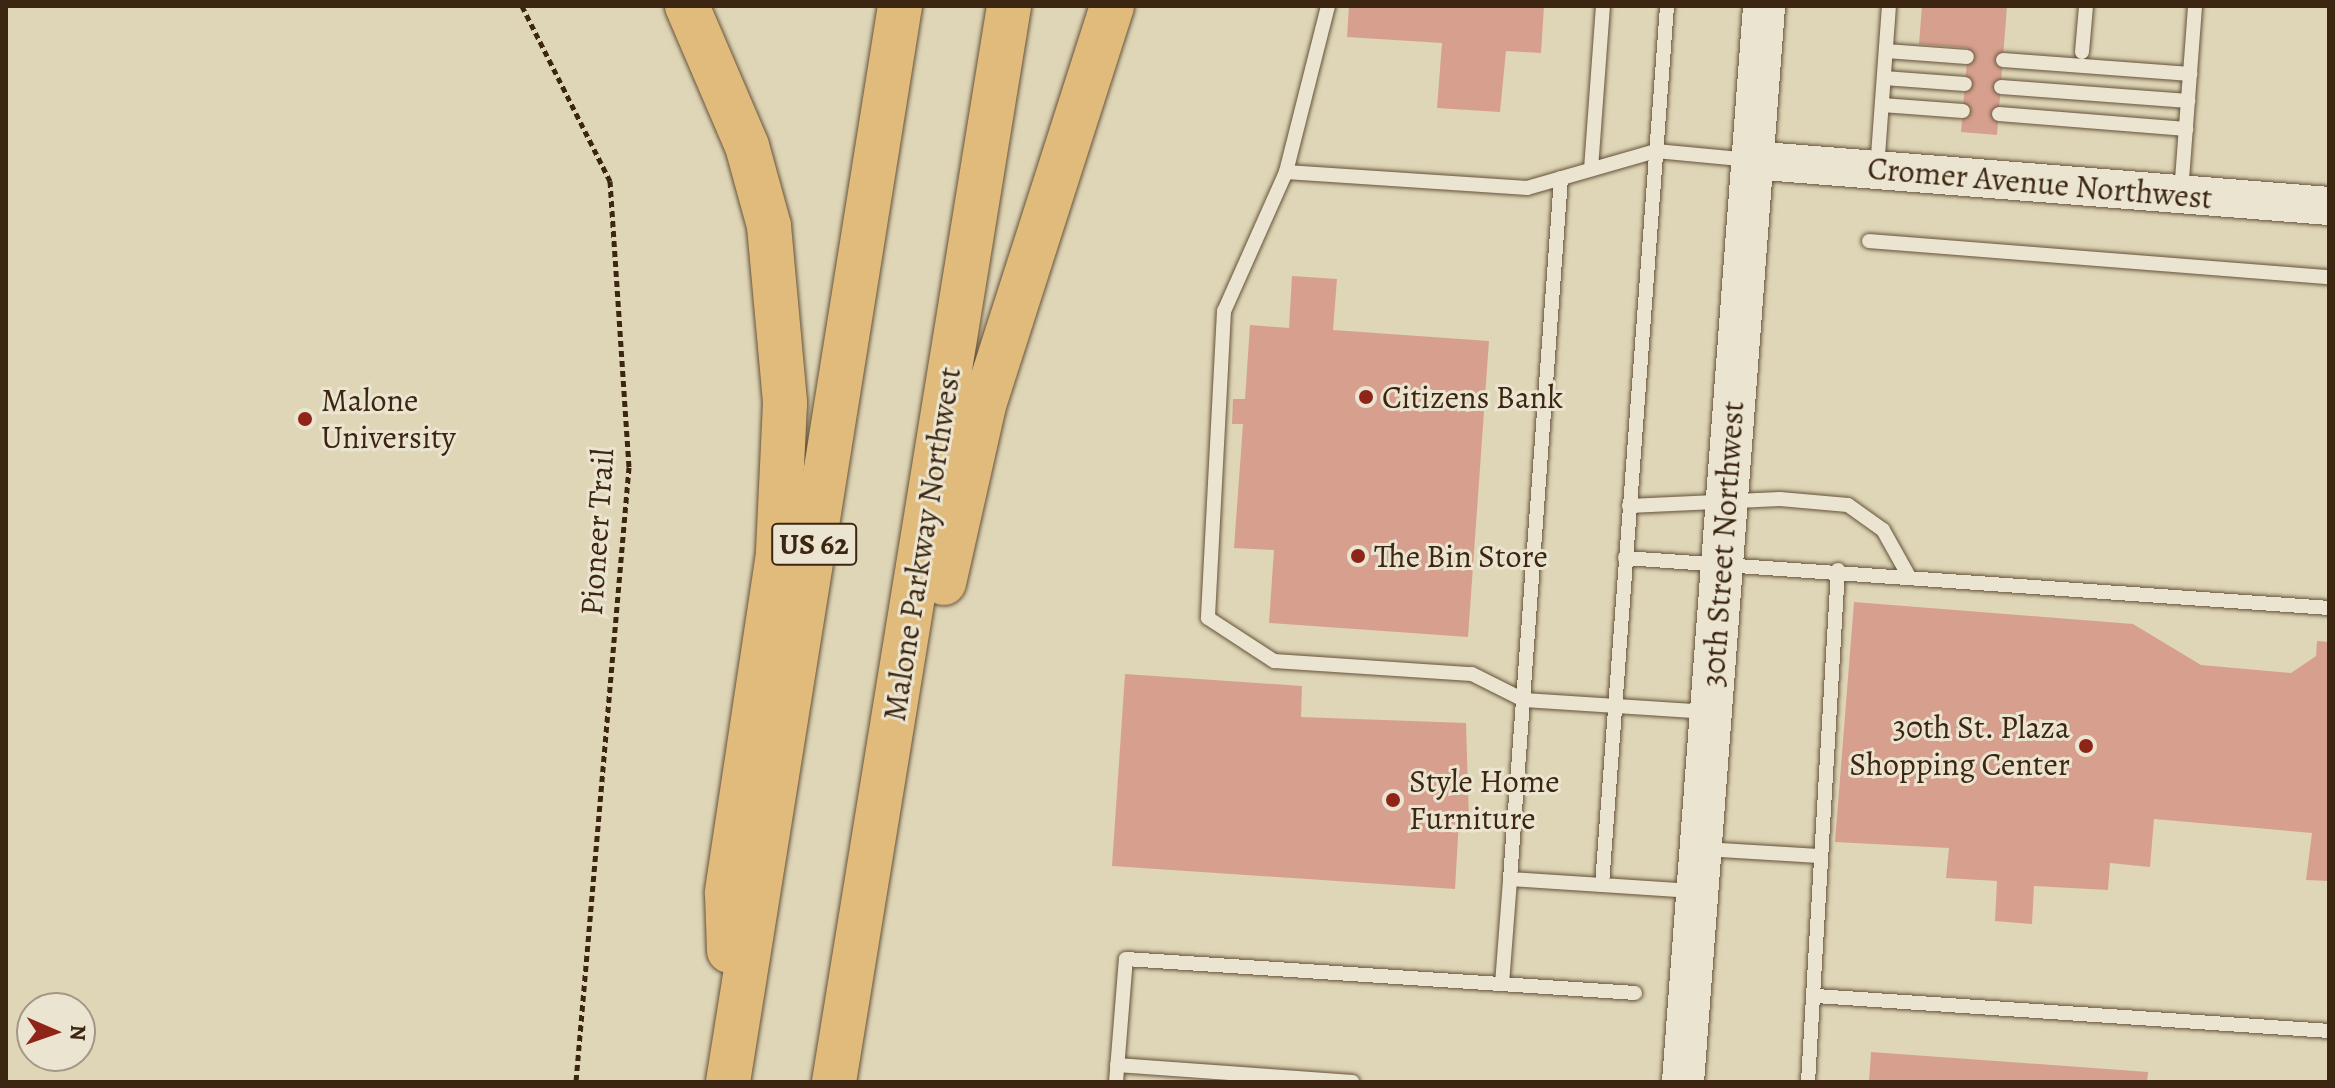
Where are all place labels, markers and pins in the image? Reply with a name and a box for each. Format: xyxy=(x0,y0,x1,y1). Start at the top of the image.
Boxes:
place label: Citizens Bank xyxy=(1382,378,1563,416)
place label: Malone University xyxy=(321,382,456,457)
marker: Citizens Bank xyxy=(1357,388,1375,406)
marker: Malone University xyxy=(296,410,314,428)
place label: The Bin Store xyxy=(1374,537,1548,575)
marker: The Bin Store xyxy=(1349,547,1367,565)
place label: 30th St. Plaza Shopping Center xyxy=(1849,709,2070,784)
marker: 30th St. Plaza Shopping Center xyxy=(2077,737,2095,755)
place label: Style Home Furniture xyxy=(1409,763,1560,838)
marker: Style Home Furniture xyxy=(1384,791,1402,809)

